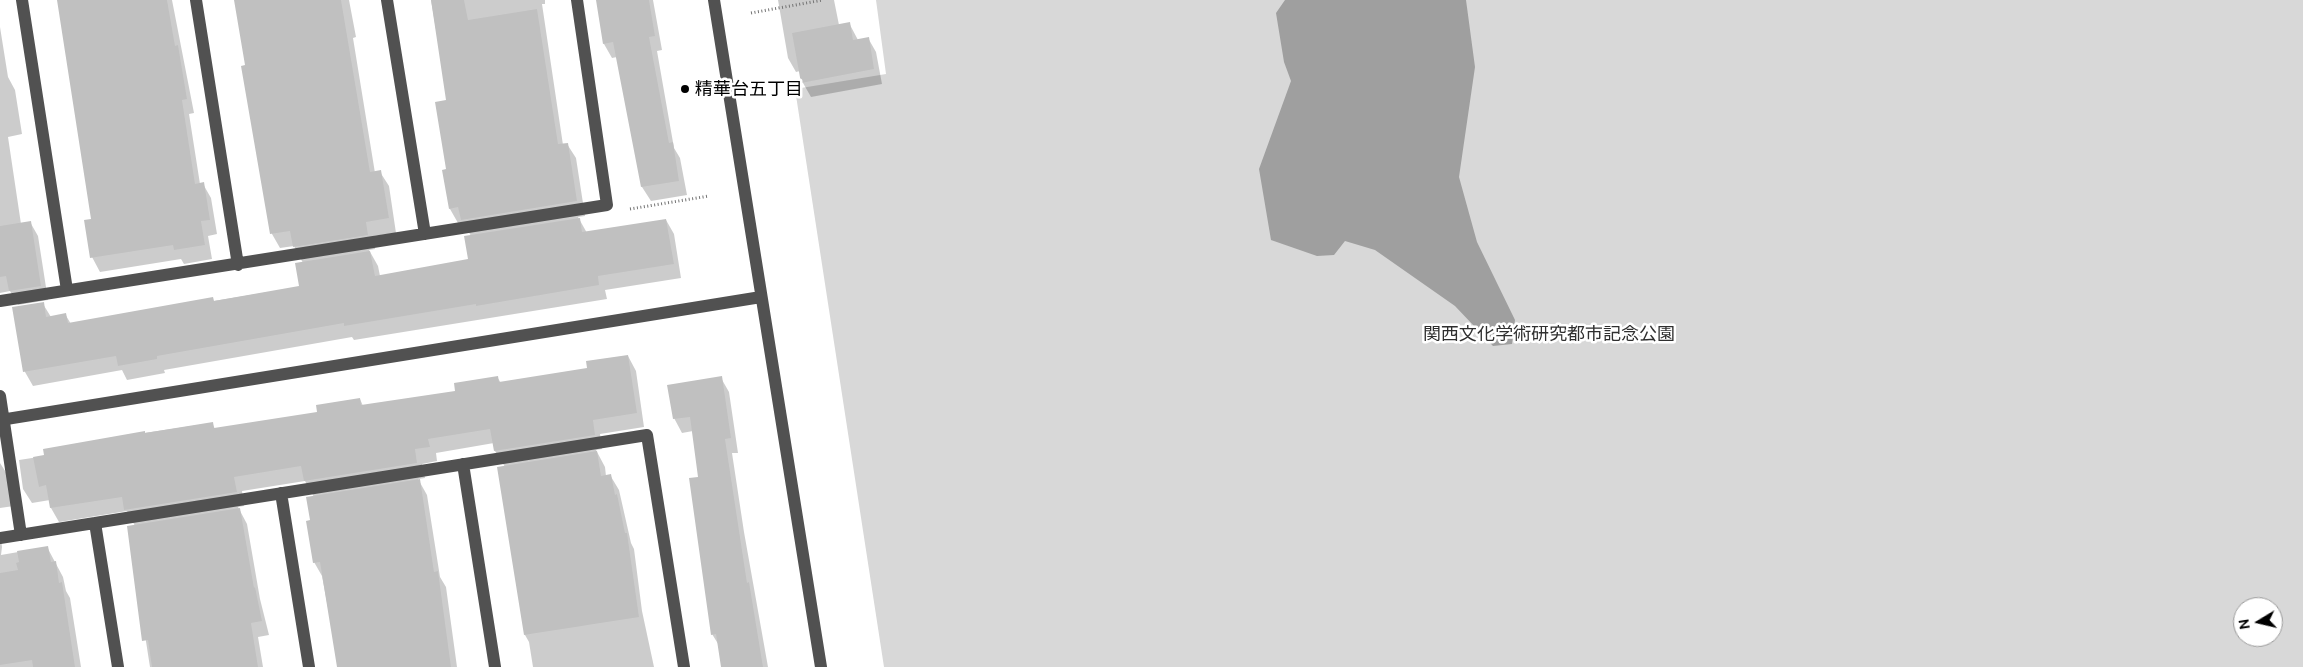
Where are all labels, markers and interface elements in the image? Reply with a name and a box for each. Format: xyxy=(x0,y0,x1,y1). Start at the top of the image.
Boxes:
place label: 精華台五丁目 xyxy=(695,78,803,100)
marker: 精華台五丁目 xyxy=(679,83,691,95)
park label: 関西文化学術研究都市記念公園 xyxy=(1423,323,1675,345)
north arrow xyxy=(2233,597,2283,647)
text: N xyxy=(2235,618,2253,631)

